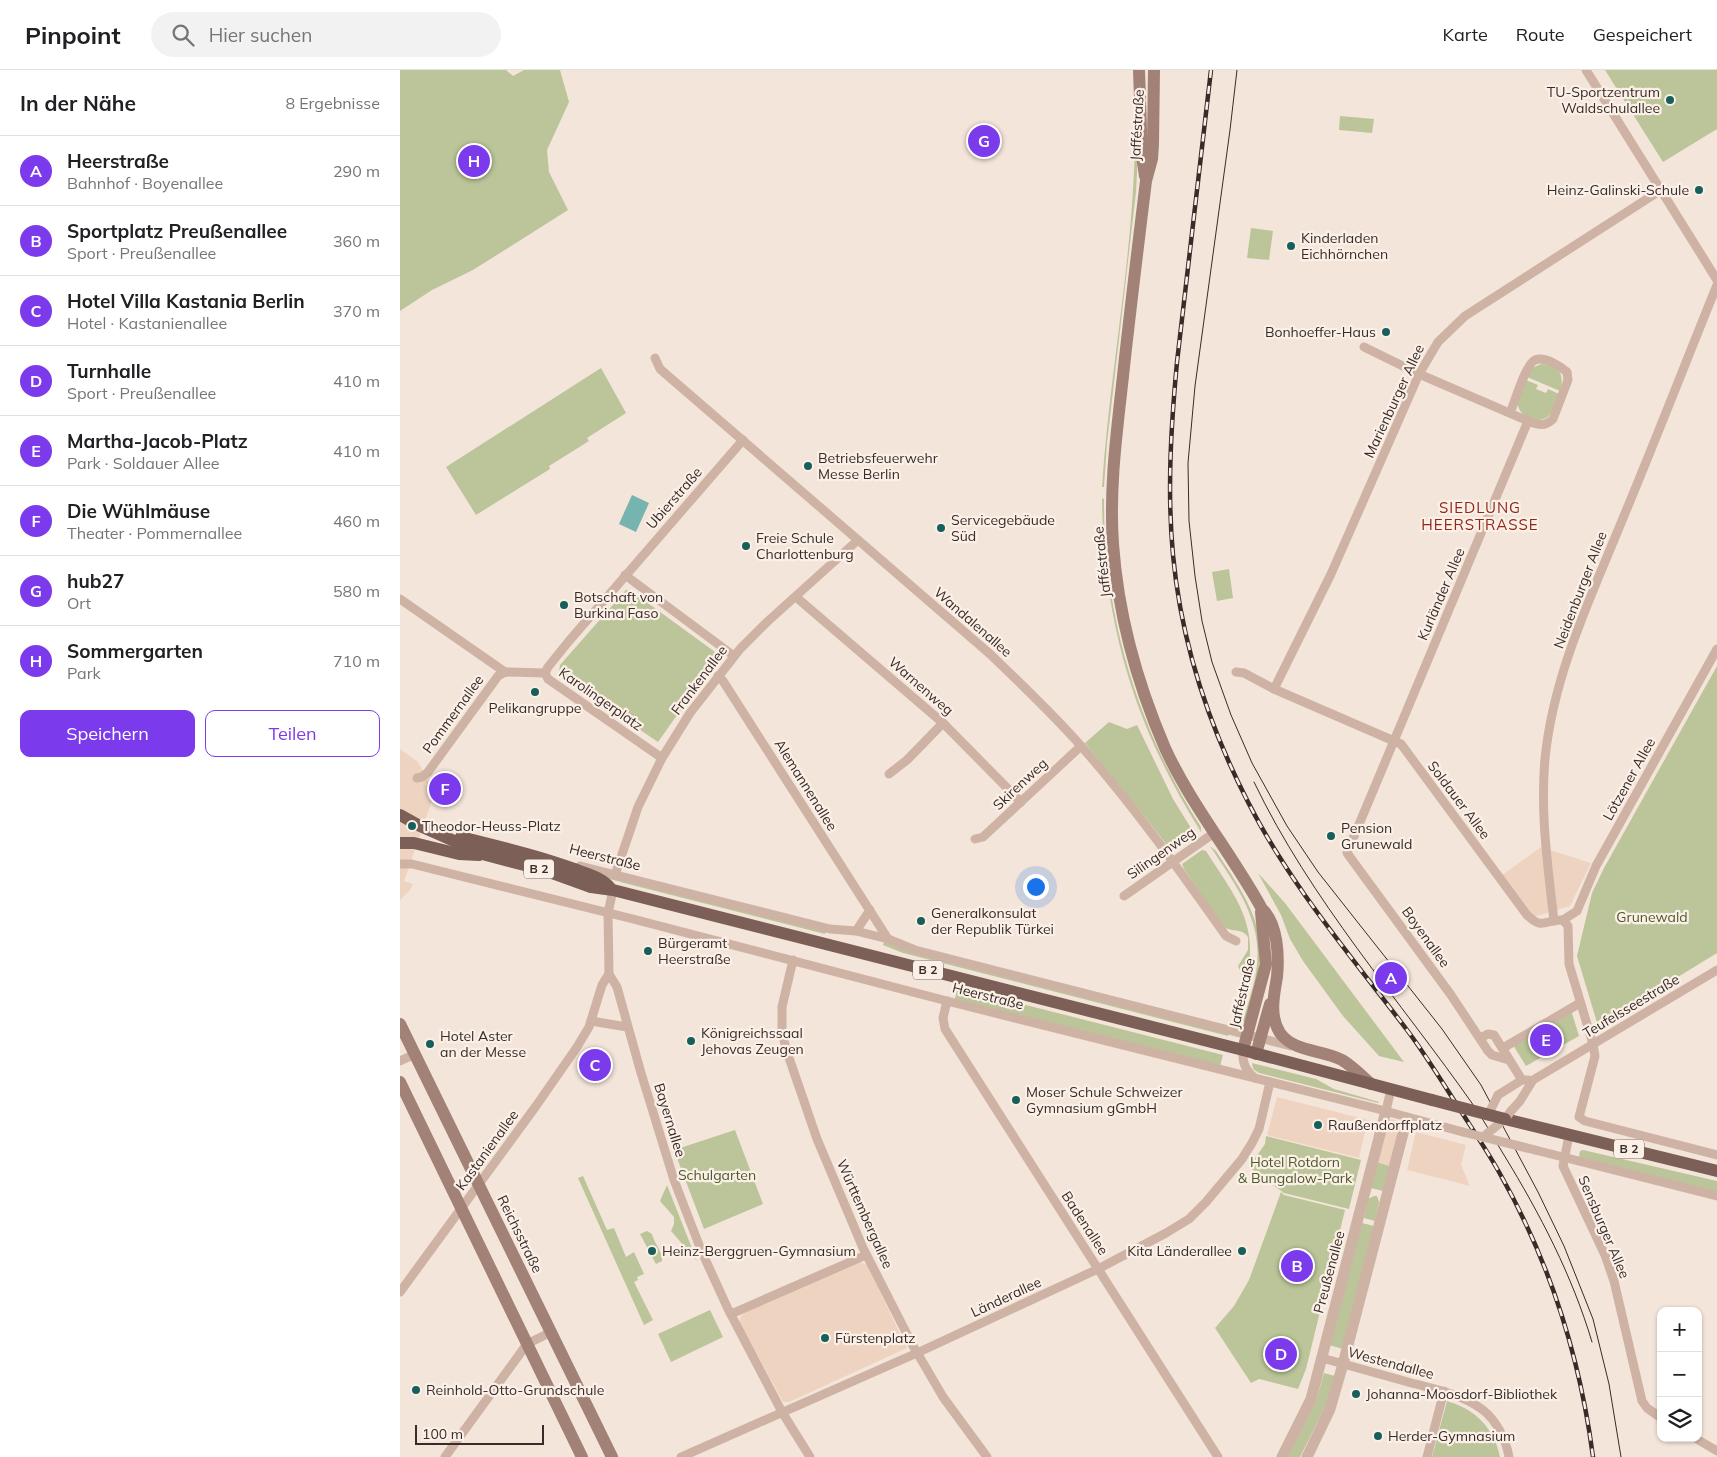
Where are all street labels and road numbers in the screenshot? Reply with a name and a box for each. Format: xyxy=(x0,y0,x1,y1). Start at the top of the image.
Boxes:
street label: Jafféstraße xyxy=(1126,89,1148,161)
street label: Marienburger Allee xyxy=(1360,341,1428,461)
street label: Ubierstraße xyxy=(642,463,706,533)
street label: Jafféstraße xyxy=(1089,526,1115,598)
street label: Neidenburger Allee xyxy=(1549,529,1611,651)
street label: Kurländer Allee xyxy=(1413,545,1469,643)
street label: Wandalenallee xyxy=(930,583,1016,661)
street label: Frankenallee xyxy=(667,642,731,718)
street label: Warnenweg xyxy=(885,653,957,719)
street label: Karolingerplatz xyxy=(555,663,647,735)
street label: Pommernallee xyxy=(419,671,487,757)
street label: Lötzener Allee xyxy=(1599,734,1659,824)
street label: Alemannenallee xyxy=(771,736,841,834)
street label: Skirenweg xyxy=(989,754,1051,814)
street label: Soldauer Allee xyxy=(1424,757,1494,843)
street label: Silingenweg xyxy=(1123,823,1199,883)
street label: Heerstraße xyxy=(568,839,642,875)
road number: B 2 xyxy=(524,860,554,879)
street label: Boyenallee xyxy=(1398,903,1454,971)
street label: Jafféstraße xyxy=(1225,956,1259,1030)
road number: B 2 xyxy=(913,960,943,980)
street label: Teufelsseestraße xyxy=(1579,970,1683,1042)
street label: Heerstraße xyxy=(951,978,1025,1014)
street label: Bayernallee xyxy=(650,1081,690,1159)
street label: Kastanienallee xyxy=(452,1106,522,1194)
road number: B 2 xyxy=(1614,1140,1644,1158)
street label: Württembergallee xyxy=(833,1157,897,1271)
street label: Sensburger Allee xyxy=(1574,1173,1634,1281)
street label: Badenallee xyxy=(1058,1188,1112,1258)
street label: Reichsstraße xyxy=(493,1192,547,1276)
street label: Preußenallee xyxy=(1309,1229,1349,1315)
street label: Länderallee xyxy=(968,1273,1044,1321)
street label: Westendallee xyxy=(1346,1343,1436,1383)

